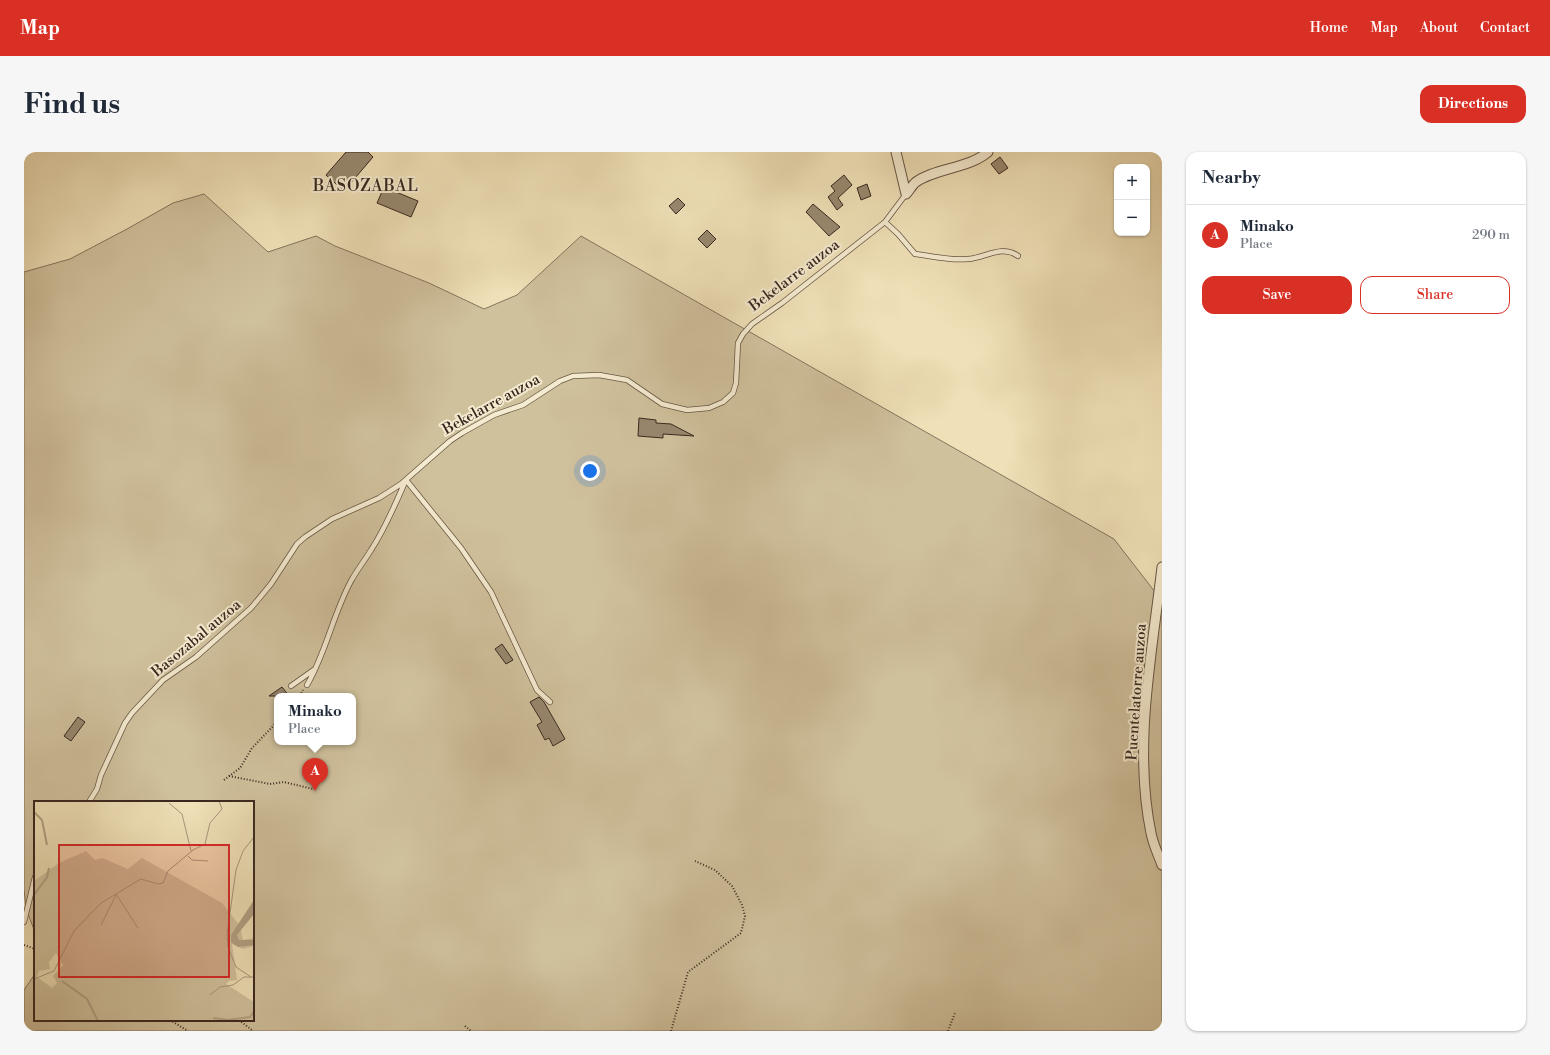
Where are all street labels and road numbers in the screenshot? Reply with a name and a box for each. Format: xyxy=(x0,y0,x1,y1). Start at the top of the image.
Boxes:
street label: Bekelarre auzoa xyxy=(744,235,844,316)
street label: Bekelarre auzoa xyxy=(438,370,544,440)
street label: Basozabal auzoa xyxy=(147,595,245,682)
street label: Puentelatorre auzoa xyxy=(1122,623,1151,761)

